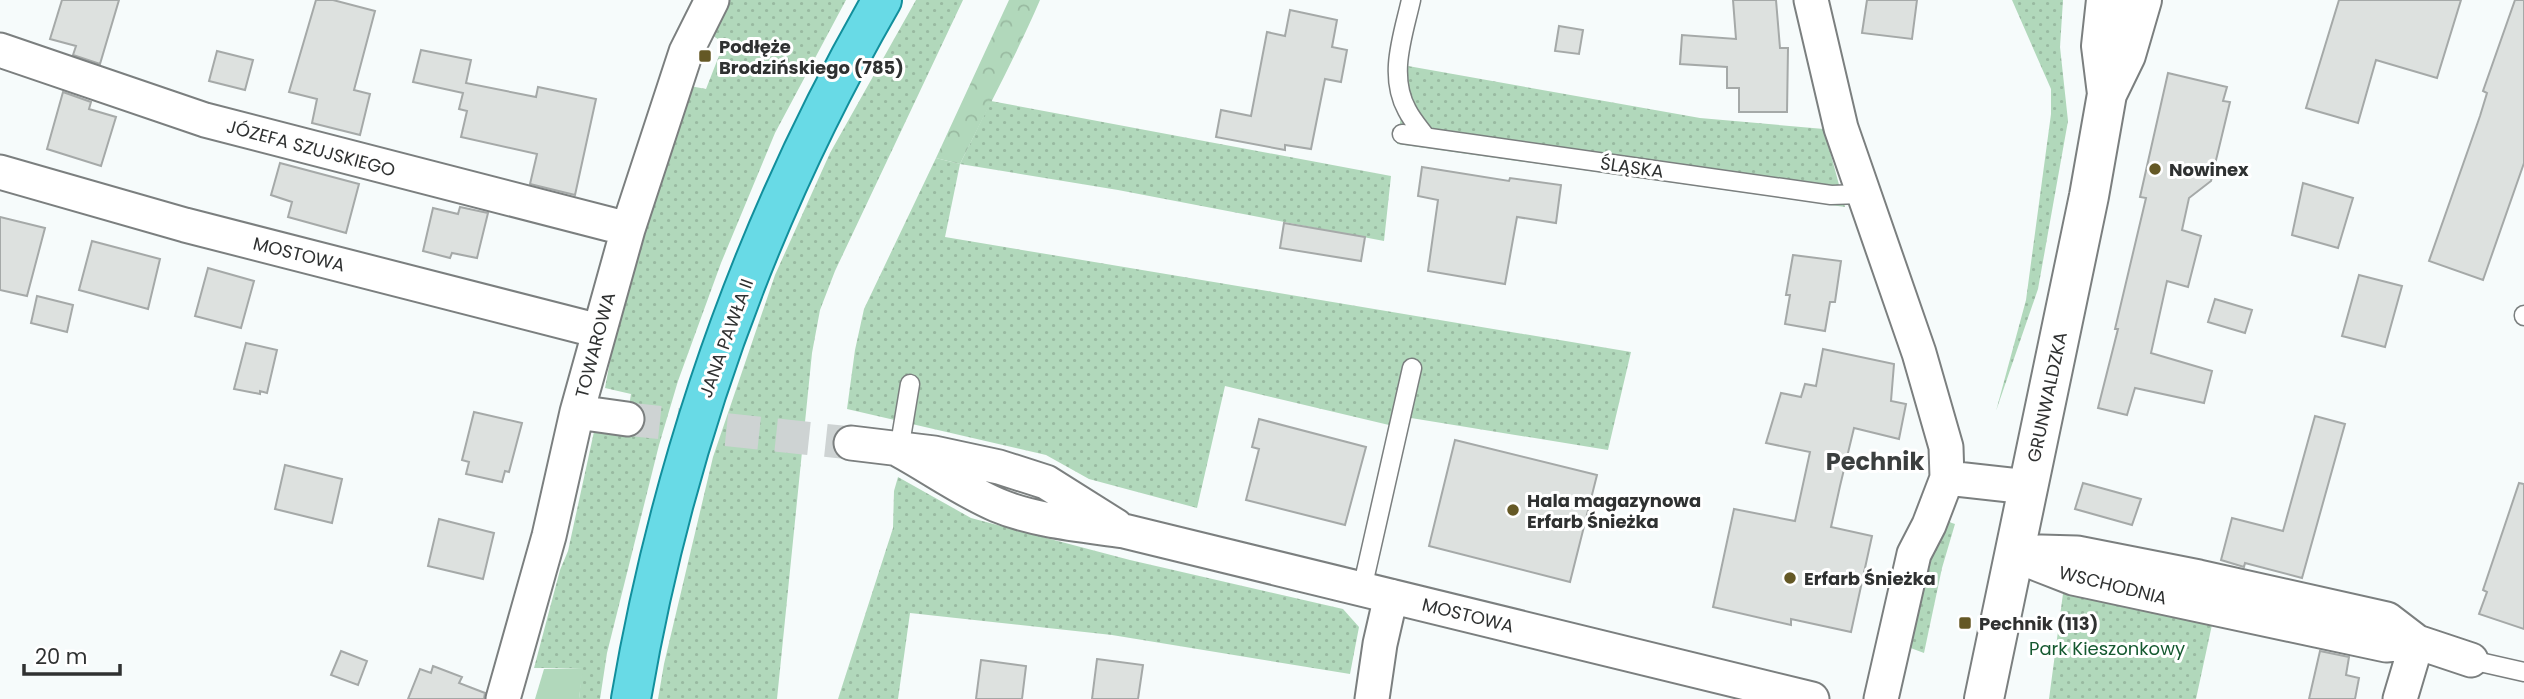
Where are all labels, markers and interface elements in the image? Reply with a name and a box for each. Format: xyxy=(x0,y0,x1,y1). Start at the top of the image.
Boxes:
place label: Podłęże Brodzińskiego (785) xyxy=(719,34,904,80)
marker: Podłęże Brodzińskiego (785) xyxy=(697,48,713,64)
street label: JÓZEFA SZUJSKIEGO xyxy=(224,113,398,183)
street label: ŚLĄSKA xyxy=(1599,150,1665,184)
place label: Nowinex xyxy=(2169,157,2249,182)
marker: Nowinex xyxy=(2147,161,2163,177)
street label: MOSTOWA xyxy=(250,231,348,277)
street label: JANA PAWŁA II xyxy=(693,275,759,401)
street label: TOWAROWA xyxy=(569,289,621,401)
street label: GRUNWALDZKA xyxy=(2021,330,2073,464)
district label: Pechnik xyxy=(1826,445,1924,478)
place label: Hala magazynowa Erfarb Śnieżka xyxy=(1527,488,1701,534)
marker: Hala magazynowa Erfarb Śnieżka xyxy=(1505,502,1521,518)
street label: WSCHODNIA xyxy=(2056,559,2170,611)
place label: Erfarb Śnieżka xyxy=(1804,566,1936,591)
marker: Erfarb Śnieżka xyxy=(1782,570,1798,586)
street label: MOSTOWA xyxy=(1419,592,1517,638)
place label: Pechnik (113) xyxy=(1979,611,2098,636)
marker: Pechnik (113) xyxy=(1957,615,1973,631)
scale bar xyxy=(24,632,121,676)
park label: Park Kieszonkowy xyxy=(2029,636,2185,661)
text: 20 m xyxy=(35,642,88,671)

